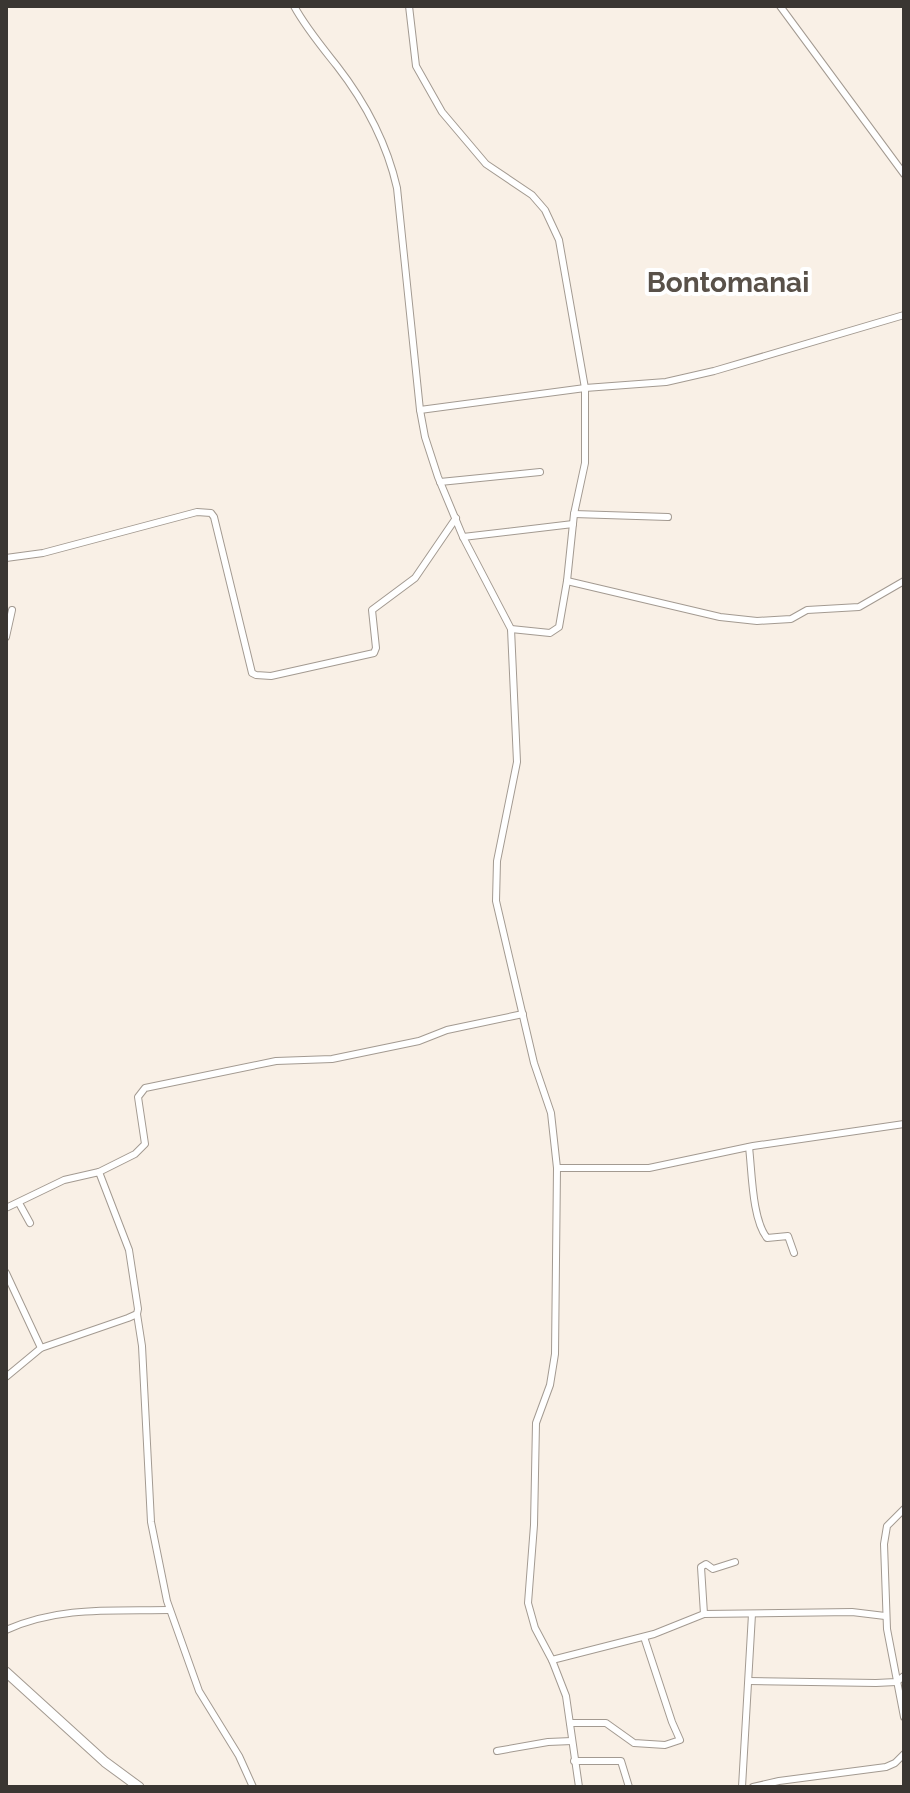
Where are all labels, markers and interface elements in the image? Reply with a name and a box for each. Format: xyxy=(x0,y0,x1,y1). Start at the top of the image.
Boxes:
district label: Bontomanai xyxy=(647,266,809,299)

